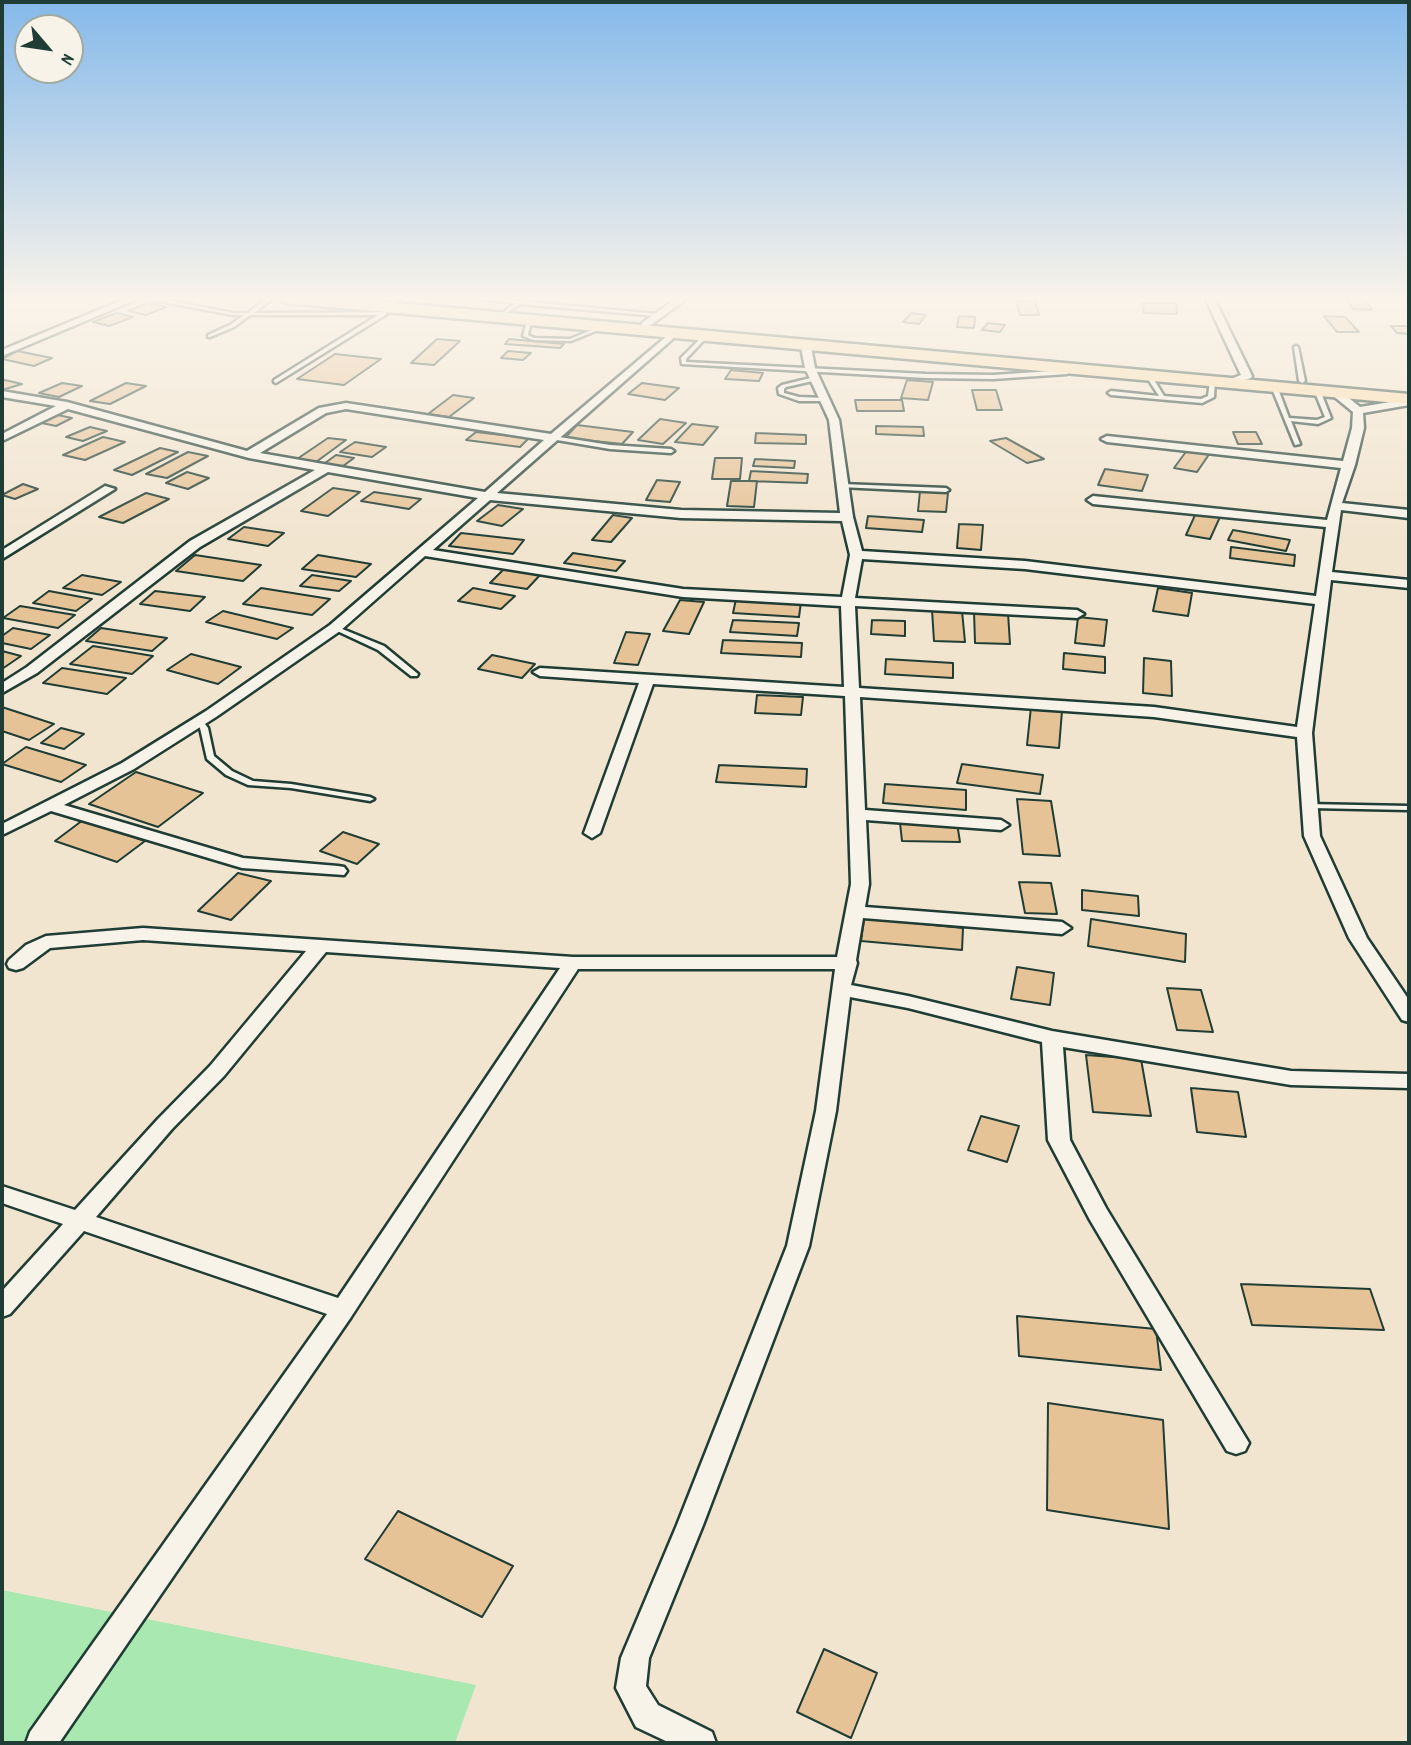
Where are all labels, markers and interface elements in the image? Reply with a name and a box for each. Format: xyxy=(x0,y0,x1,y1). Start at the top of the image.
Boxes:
north arrow xyxy=(14,14,84,84)
text: N xyxy=(52,48,80,69)

